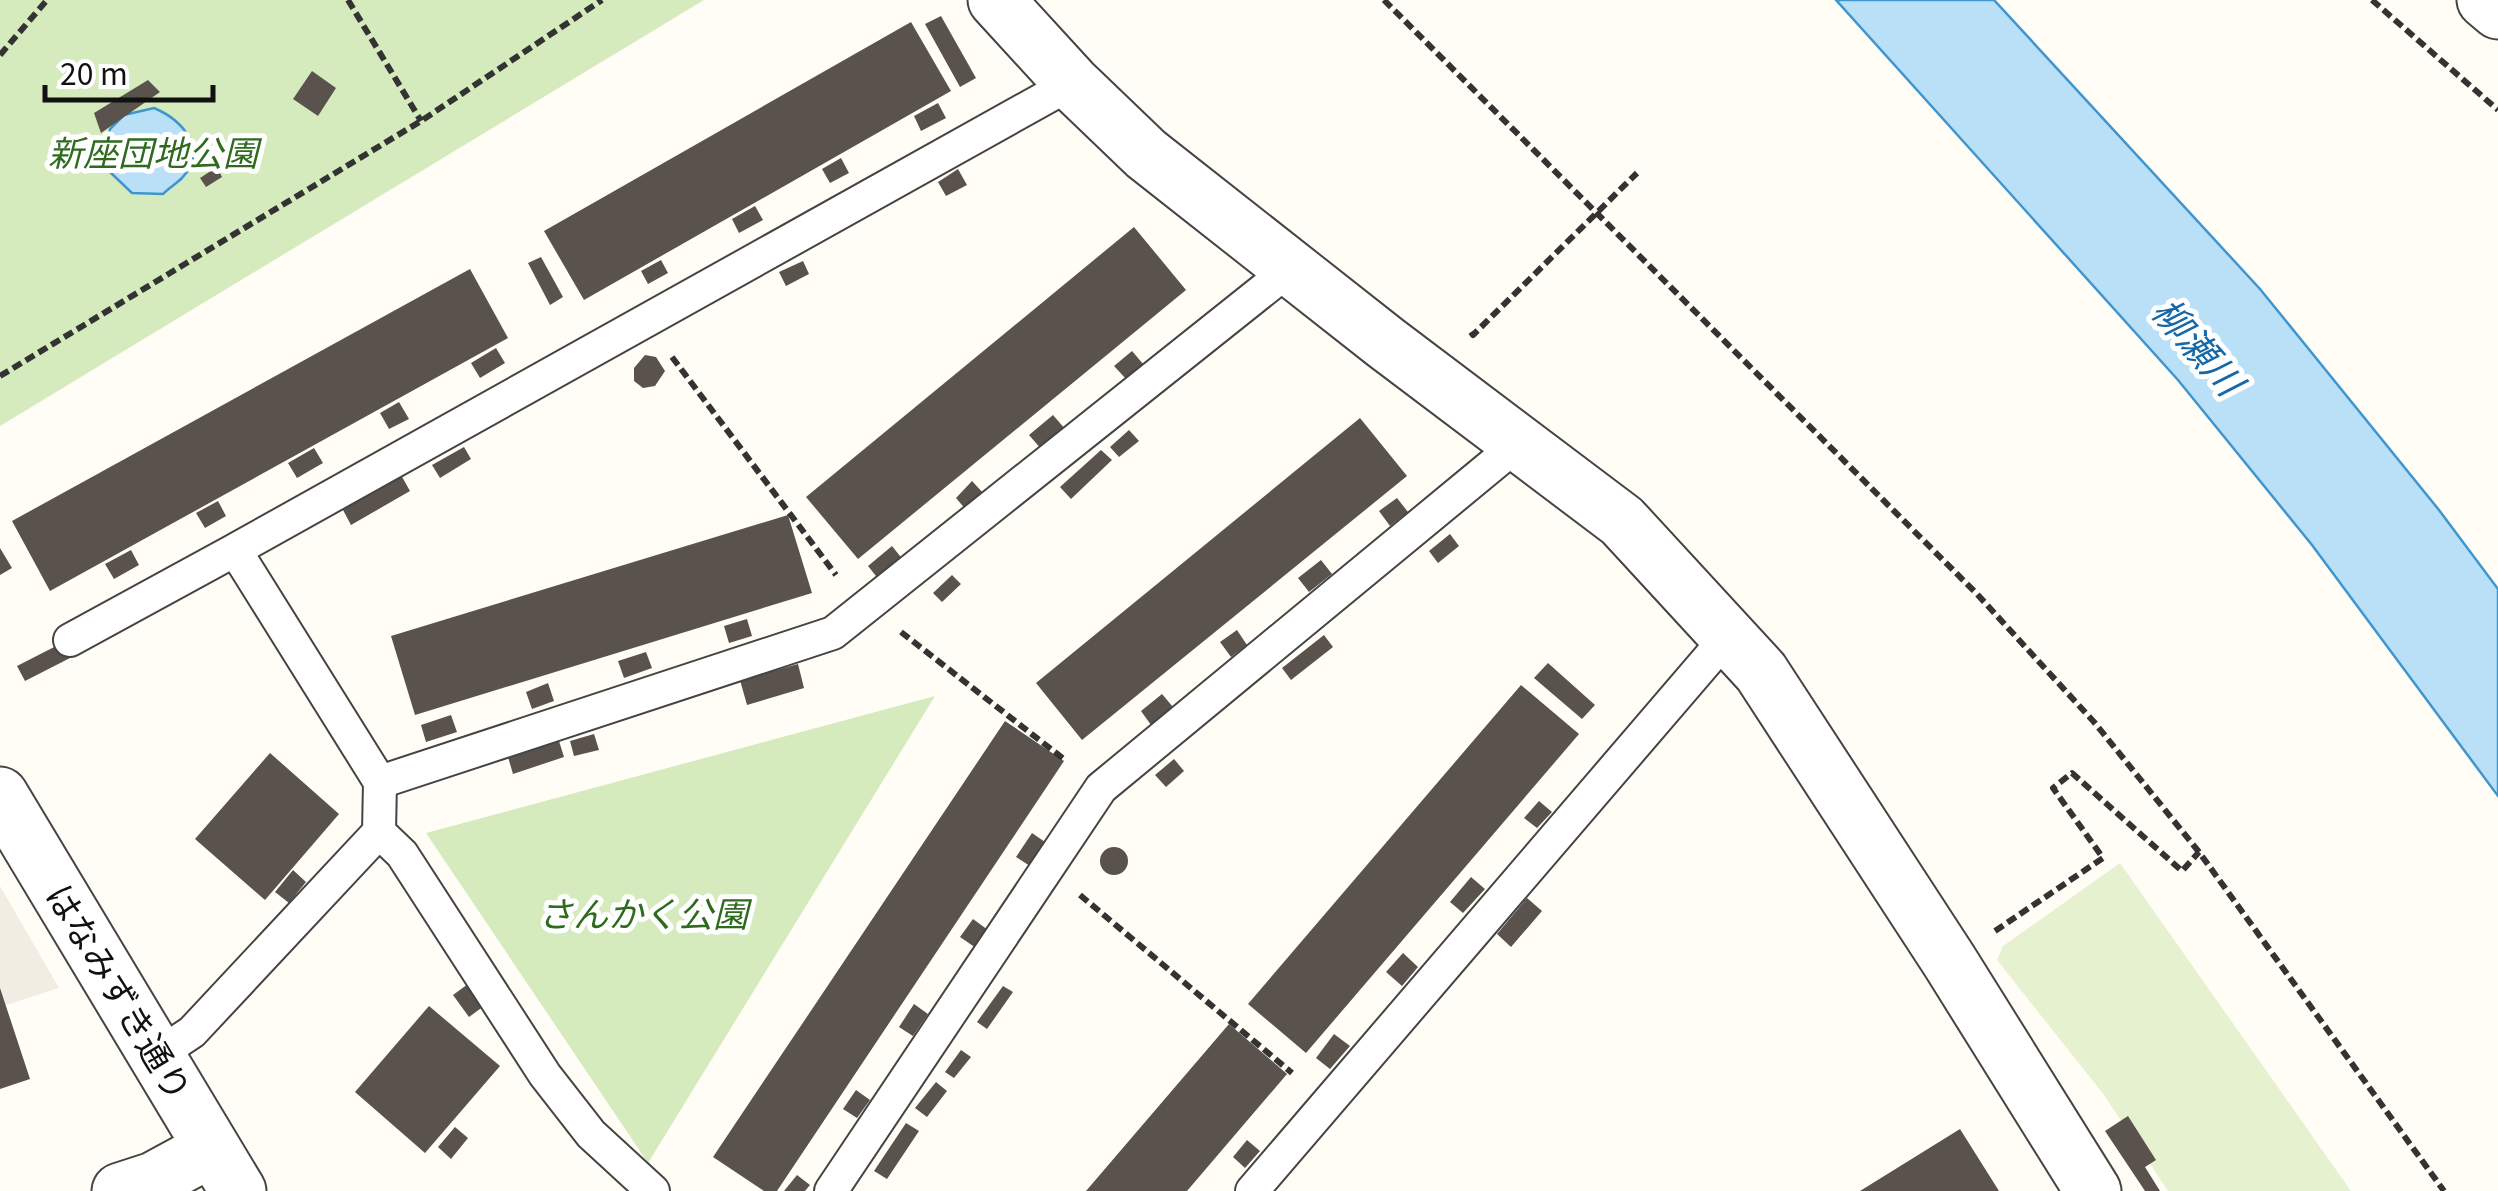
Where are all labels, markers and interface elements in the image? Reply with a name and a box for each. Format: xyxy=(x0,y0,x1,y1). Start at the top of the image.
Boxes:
scale bar xyxy=(45,40,212,102)
text: 20 m xyxy=(60,50,128,94)
park label: 新座団地公園 xyxy=(48,125,263,176)
water label: 柳瀬川 xyxy=(2141,284,2260,409)
street label: はなみずき通り xyxy=(36,873,206,1109)
park label: さんかく公園 xyxy=(538,886,753,937)

